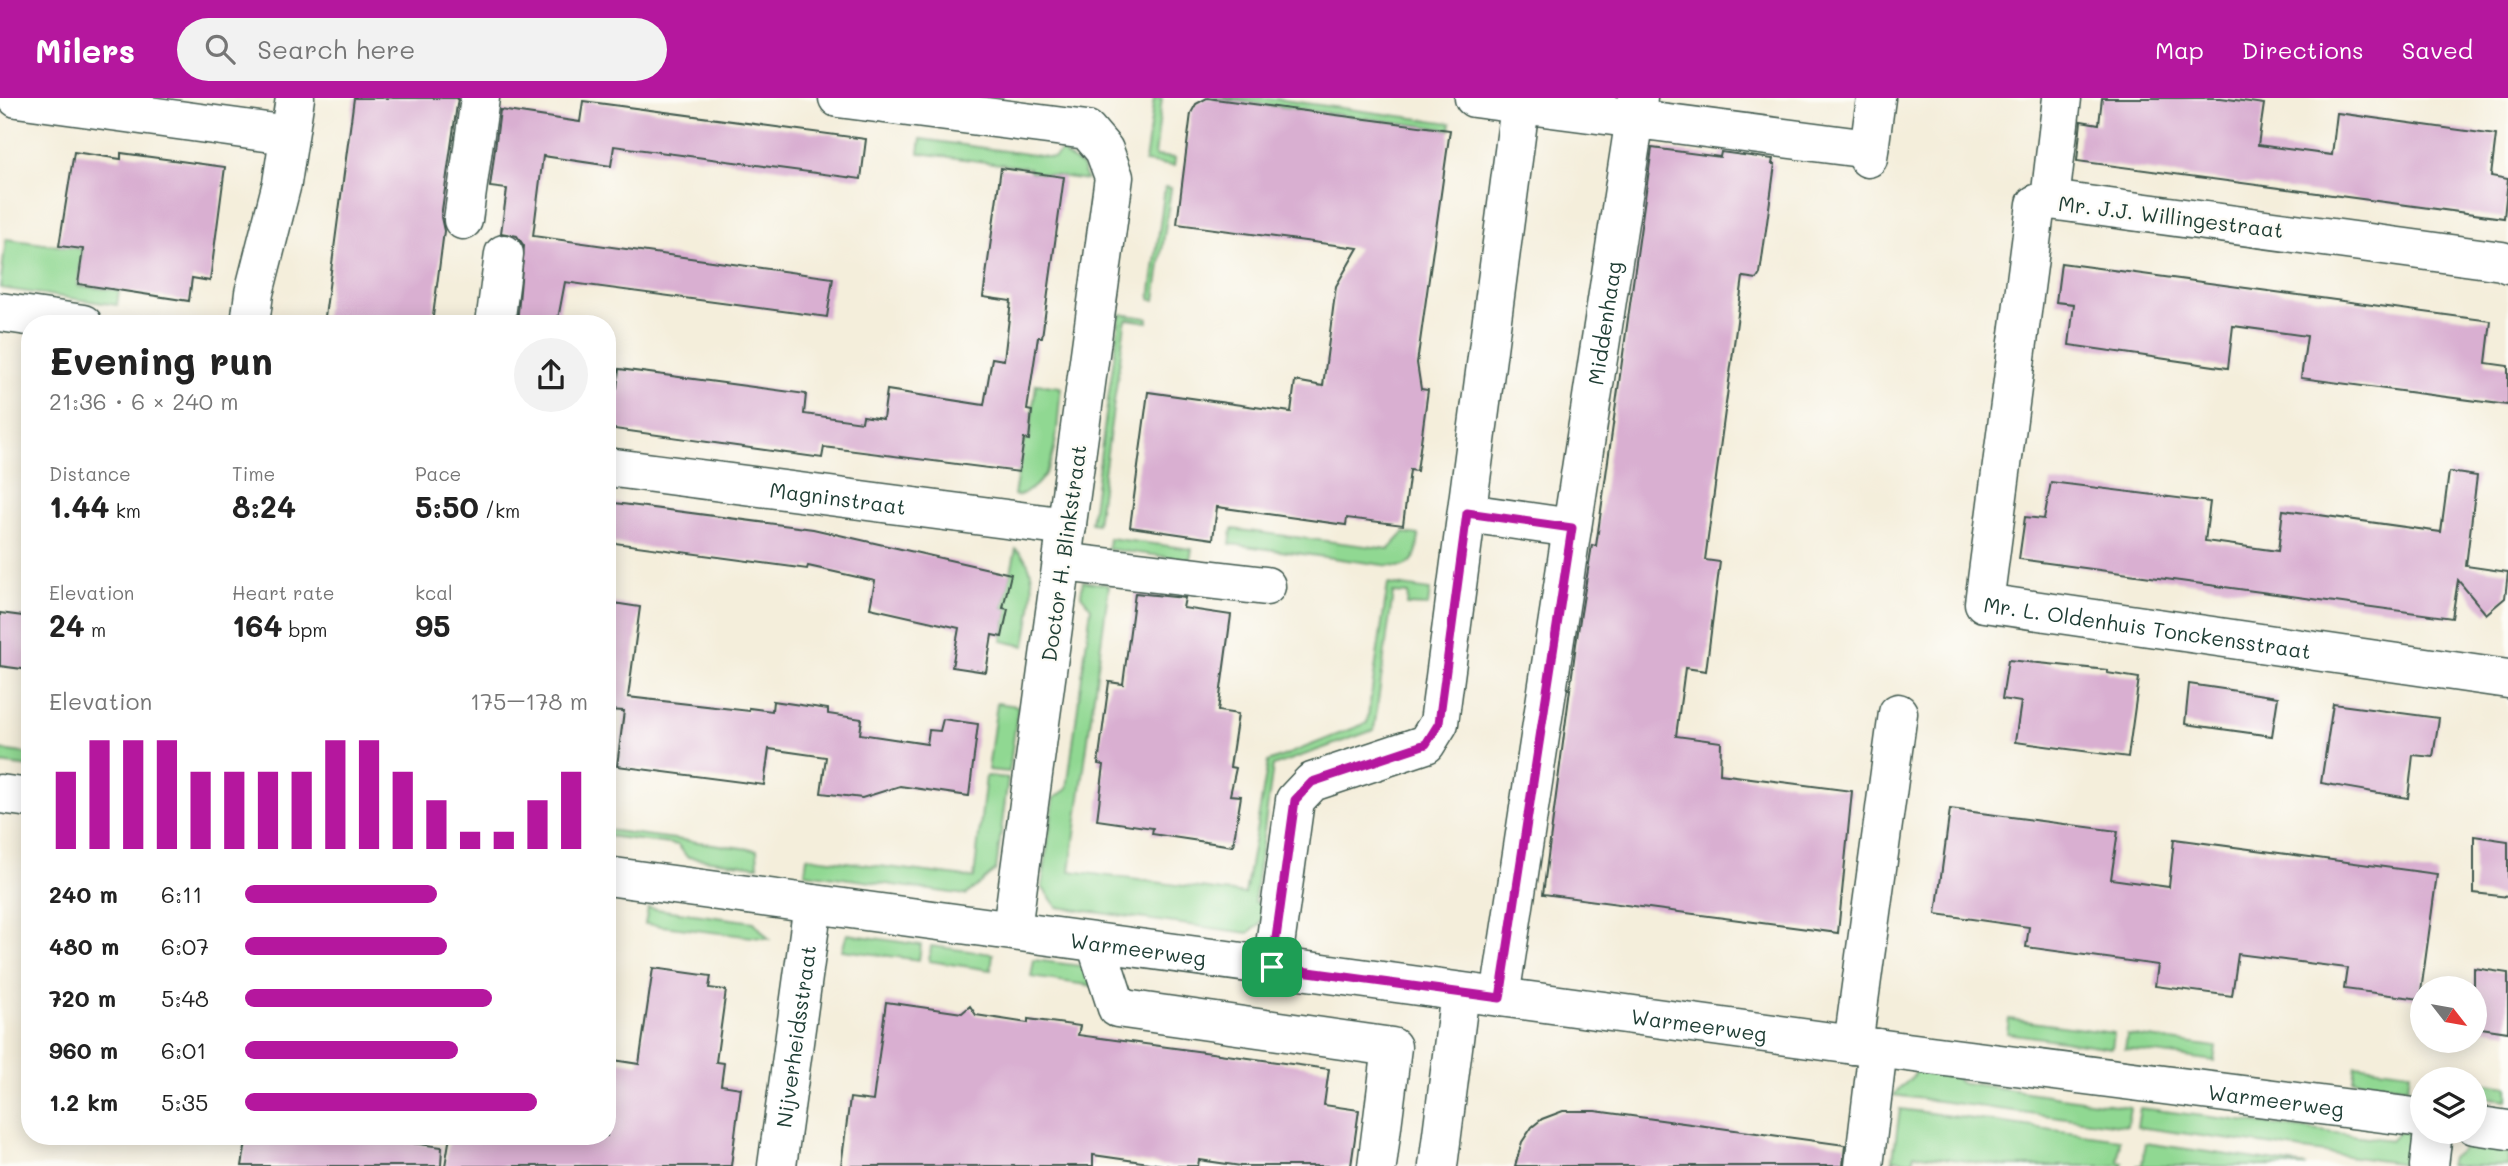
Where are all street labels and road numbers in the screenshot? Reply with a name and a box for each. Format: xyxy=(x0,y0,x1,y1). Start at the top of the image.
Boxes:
street label: Mr. J.J. Willingestraat xyxy=(2057,189,2285,243)
street label: Middenhaag xyxy=(1581,259,1626,387)
street label: Doctor H. Blinkstraat xyxy=(1034,443,1092,663)
street label: Magninstraat xyxy=(768,475,908,519)
street label: Mr. L. Oldenhuis Tonckensstraat xyxy=(1982,590,2313,664)
street label: Warmeerweg xyxy=(1069,925,1208,971)
street label: Nijverheidsstraat xyxy=(769,943,821,1129)
street label: Warmeerweg xyxy=(1629,1001,1769,1047)
street label: Warmeerweg xyxy=(2207,1077,2346,1121)

